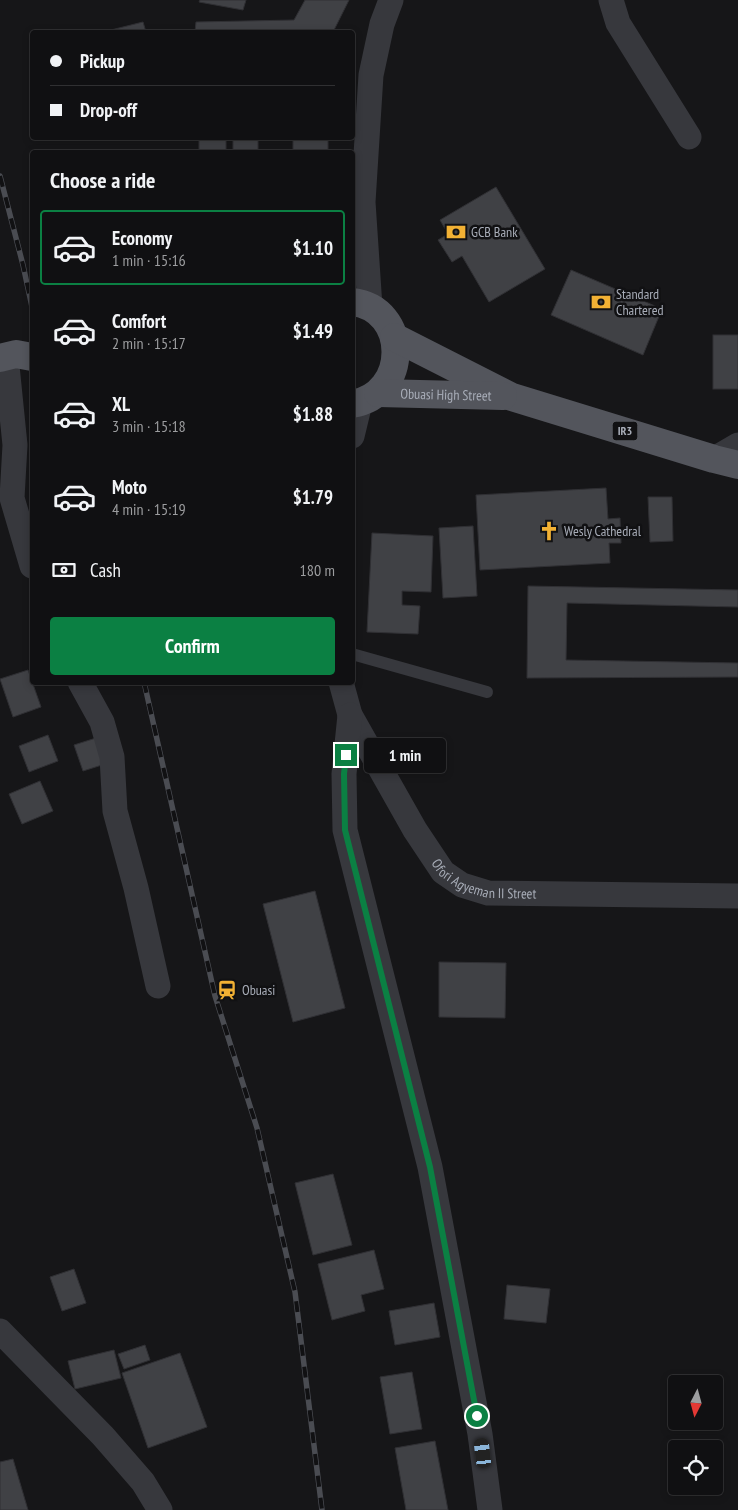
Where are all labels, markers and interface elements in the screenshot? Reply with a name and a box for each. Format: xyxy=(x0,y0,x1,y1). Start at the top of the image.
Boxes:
text: Pickup xyxy=(80,49,125,73)
text: Drop-off xyxy=(80,98,137,122)
text: Choose a ride xyxy=(50,166,155,194)
bank icon: GCB Bank xyxy=(445,221,467,243)
place label: GCB Bank xyxy=(471,223,518,241)
icon: car xyxy=(52,225,97,270)
text: Economy xyxy=(112,226,172,250)
text: $1.10 xyxy=(293,236,333,260)
text: 1 min · 15:16 xyxy=(112,250,186,270)
place label: Standard Chartered xyxy=(616,285,664,319)
bank icon: Standard Chartered xyxy=(590,291,612,313)
icon: car xyxy=(52,308,97,353)
text: Comfort xyxy=(112,309,166,333)
text: $1.49 xyxy=(293,319,333,343)
text: 2 min · 15:17 xyxy=(112,333,186,353)
street label: Obuasi High Street xyxy=(400,385,492,405)
icon: car xyxy=(52,391,97,436)
text: XL xyxy=(112,392,130,416)
text: $1.88 xyxy=(293,402,333,426)
text: 3 min · 15:18 xyxy=(112,416,186,436)
road number: IR3 xyxy=(612,422,638,441)
icon: car xyxy=(52,474,97,519)
text: Moto xyxy=(112,475,147,499)
text: $1.79 xyxy=(293,485,333,509)
text: 4 min · 15:19 xyxy=(112,499,186,519)
church icon: Wesly Cathedral xyxy=(538,520,560,542)
place label: Wesly Cathedral xyxy=(564,522,642,540)
icon: cash xyxy=(50,556,78,584)
text: Cash xyxy=(90,558,121,582)
text: 180 m xyxy=(300,560,335,580)
button: Confirm xyxy=(50,617,335,675)
callout: 1 min xyxy=(364,738,446,772)
route end xyxy=(335,744,357,766)
text: 1 min xyxy=(389,745,421,765)
street label: Ofori Agyeman II Street xyxy=(428,855,537,903)
station icon: Obuasi xyxy=(216,979,238,1001)
place label: Obuasi xyxy=(242,981,275,999)
north arrow xyxy=(668,1375,722,1430)
map controls xyxy=(668,1375,723,1495)
route start xyxy=(466,1405,488,1427)
car xyxy=(473,1437,492,1469)
button: locate xyxy=(668,1440,723,1495)

